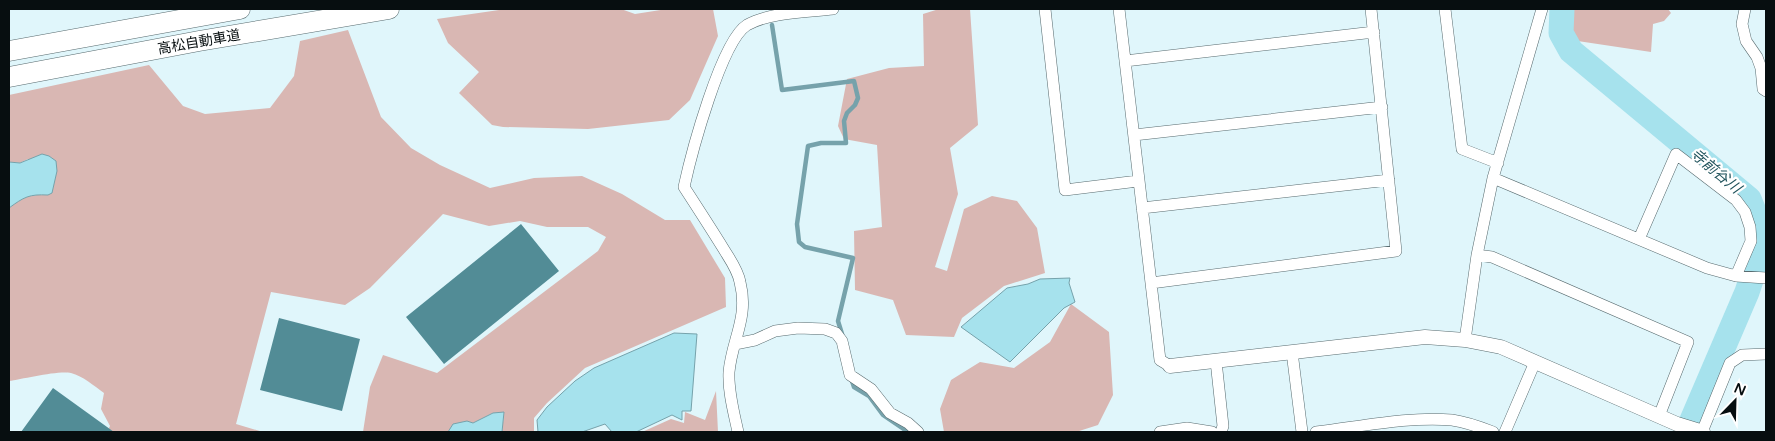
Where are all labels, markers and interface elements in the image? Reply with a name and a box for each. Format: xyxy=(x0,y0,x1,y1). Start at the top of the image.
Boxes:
street label: 高松自動車道 xyxy=(156,26,242,58)
water label: 寺前谷川 xyxy=(1687,145,1746,198)
north arrow xyxy=(1710,376,1760,426)
text: N xyxy=(1731,379,1748,400)

